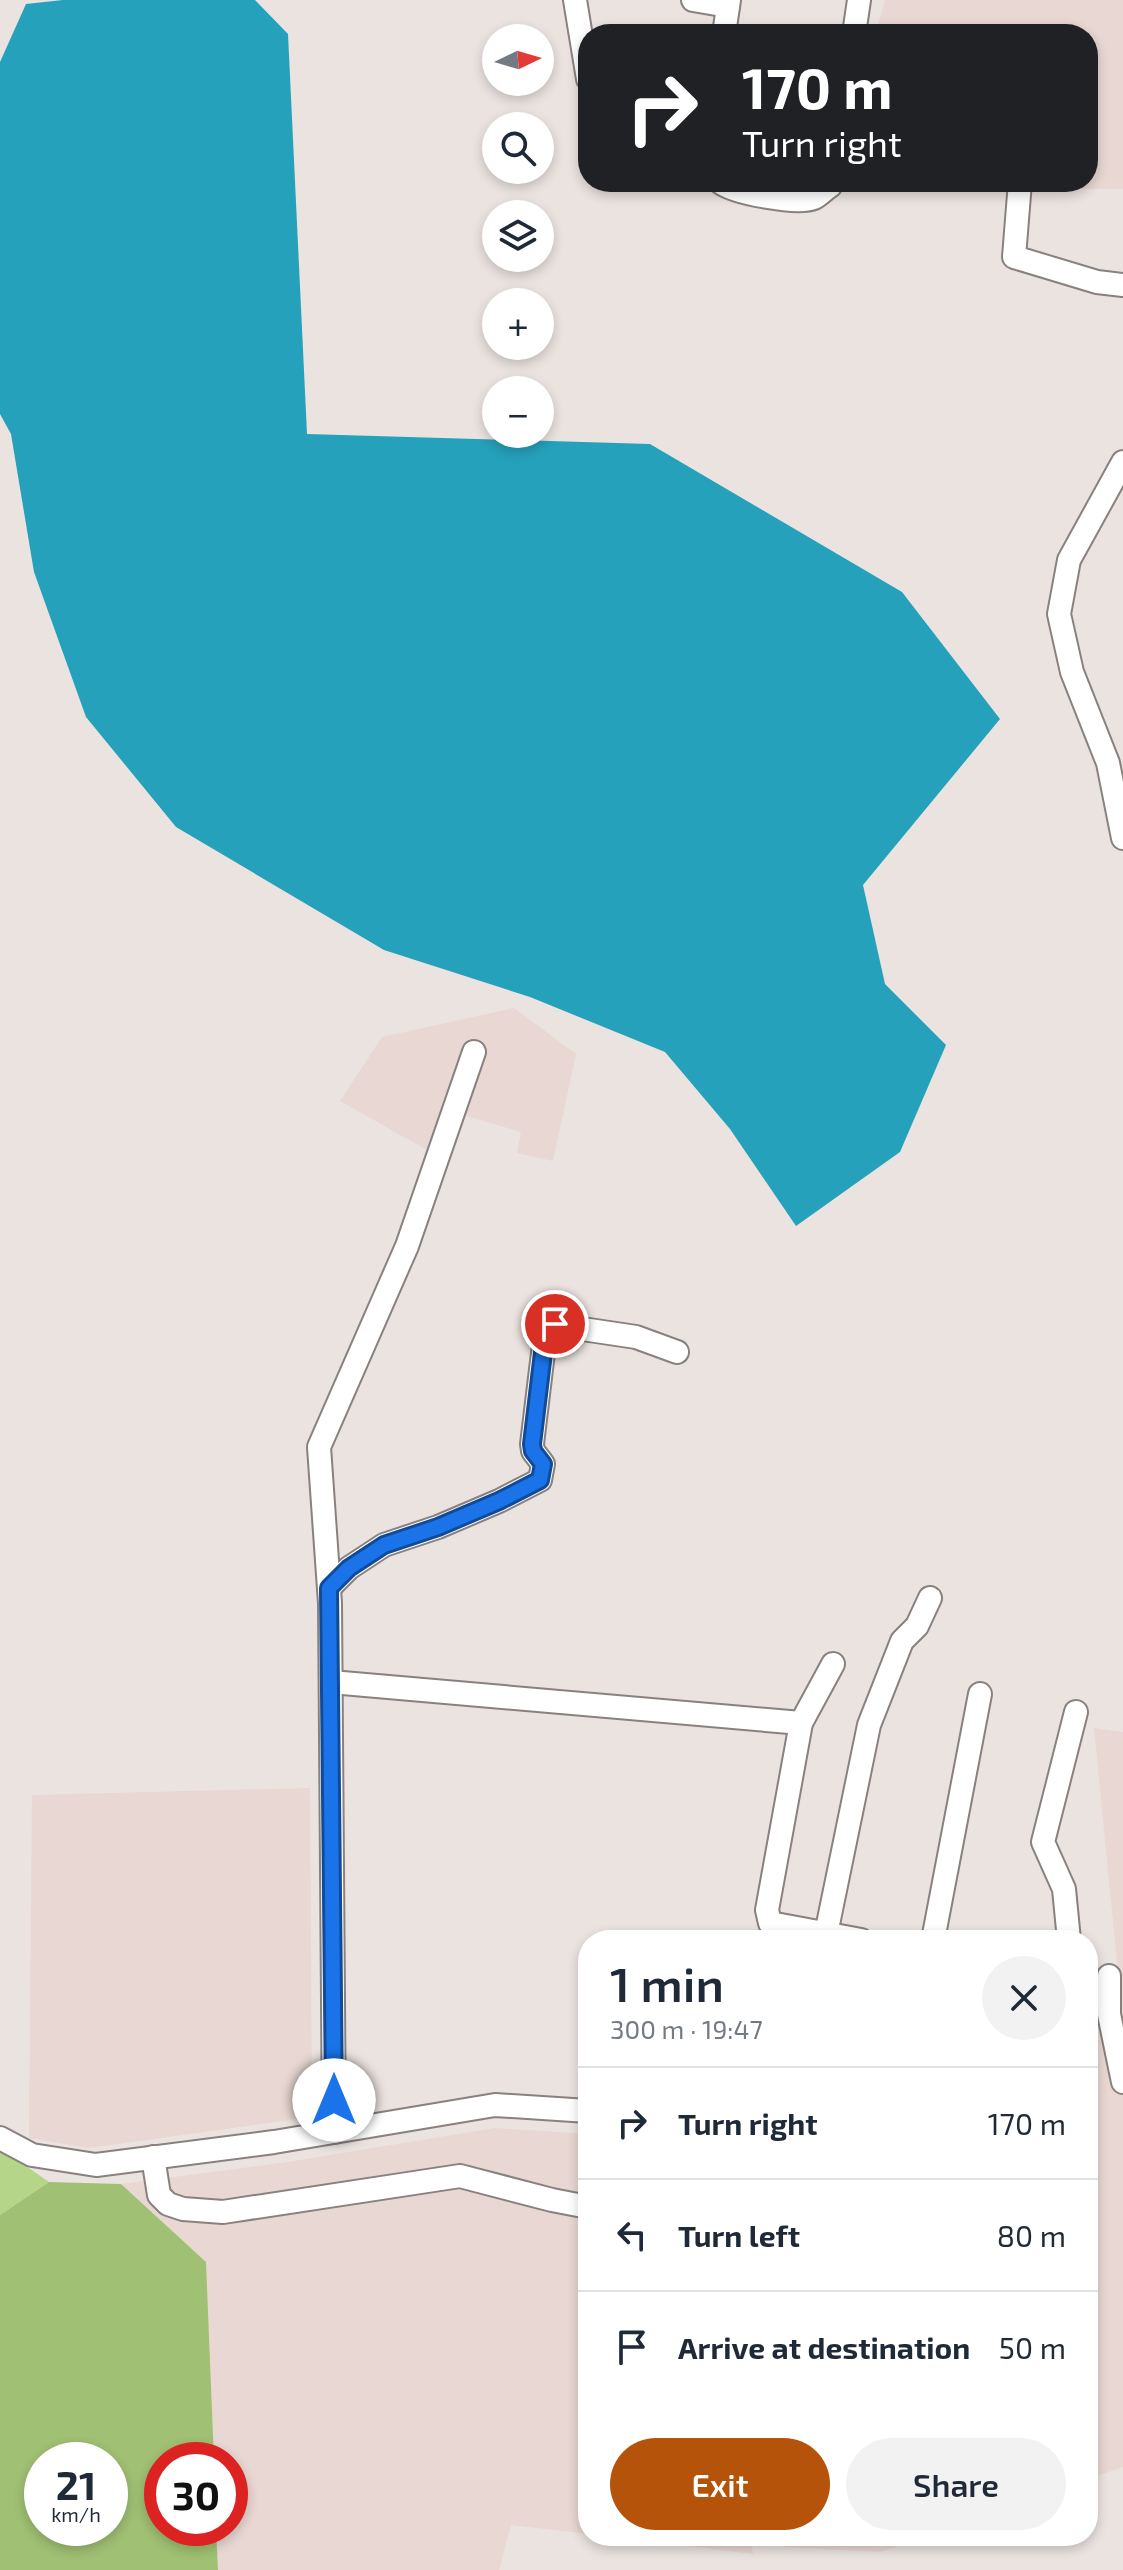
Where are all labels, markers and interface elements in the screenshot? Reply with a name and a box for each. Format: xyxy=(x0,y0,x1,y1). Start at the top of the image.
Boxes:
north arrow xyxy=(482,24,554,96)
map controls xyxy=(482,24,554,448)
text: 170 m xyxy=(742,53,893,120)
icon: right xyxy=(610,56,714,160)
button: search xyxy=(482,112,554,184)
text: Turn right xyxy=(742,121,902,164)
button: layers xyxy=(482,200,554,272)
button: + xyxy=(482,288,554,360)
button: − xyxy=(482,376,554,448)
pin xyxy=(521,1290,589,1358)
icon: arrive xyxy=(533,1302,577,1346)
text: 1 min xyxy=(610,1954,724,2012)
button: close xyxy=(982,1956,1066,2040)
text: 300 m · 19:47 xyxy=(610,2013,763,2044)
position arrow xyxy=(292,2058,376,2142)
icon: right xyxy=(610,2101,654,2145)
text: Turn right xyxy=(678,2105,818,2141)
text: 170 m xyxy=(988,2105,1066,2141)
icon: left xyxy=(610,2213,654,2257)
text: Turn left xyxy=(678,2217,800,2253)
text: 80 m xyxy=(997,2217,1066,2253)
icon: arrive xyxy=(610,2325,654,2369)
text: Arrive at destination xyxy=(678,2329,970,2365)
text: 50 m xyxy=(999,2329,1066,2365)
button: Exit xyxy=(610,2438,830,2530)
button: Share xyxy=(846,2438,1066,2530)
speed limit sign: 30 xyxy=(144,2442,248,2546)
text: 21 xyxy=(56,2460,96,2508)
text: km/h xyxy=(51,2502,101,2526)

